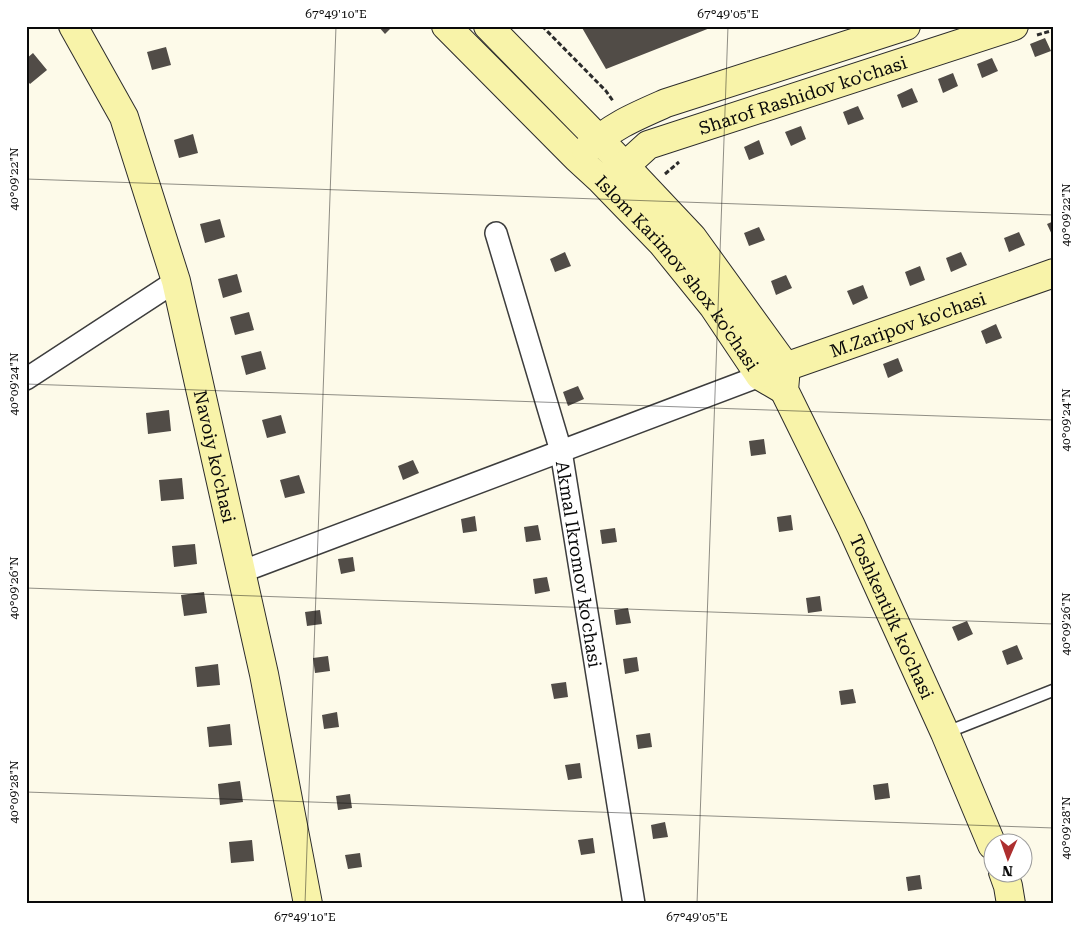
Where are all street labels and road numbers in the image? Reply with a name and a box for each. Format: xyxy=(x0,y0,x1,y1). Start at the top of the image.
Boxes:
street label: Sharof Rashidov ko'chasi xyxy=(696,51,909,138)
street label: Islom Karimov shox ko'chasi xyxy=(591,171,764,374)
street label: M.Zaripov ko'chasi xyxy=(827,287,989,361)
street label: Navoiy ko'chasi xyxy=(190,388,240,525)
street label: Akmal Ikromov ko'chasi xyxy=(552,459,606,669)
street label: Toshkentlik ko'chasi xyxy=(846,531,939,702)

